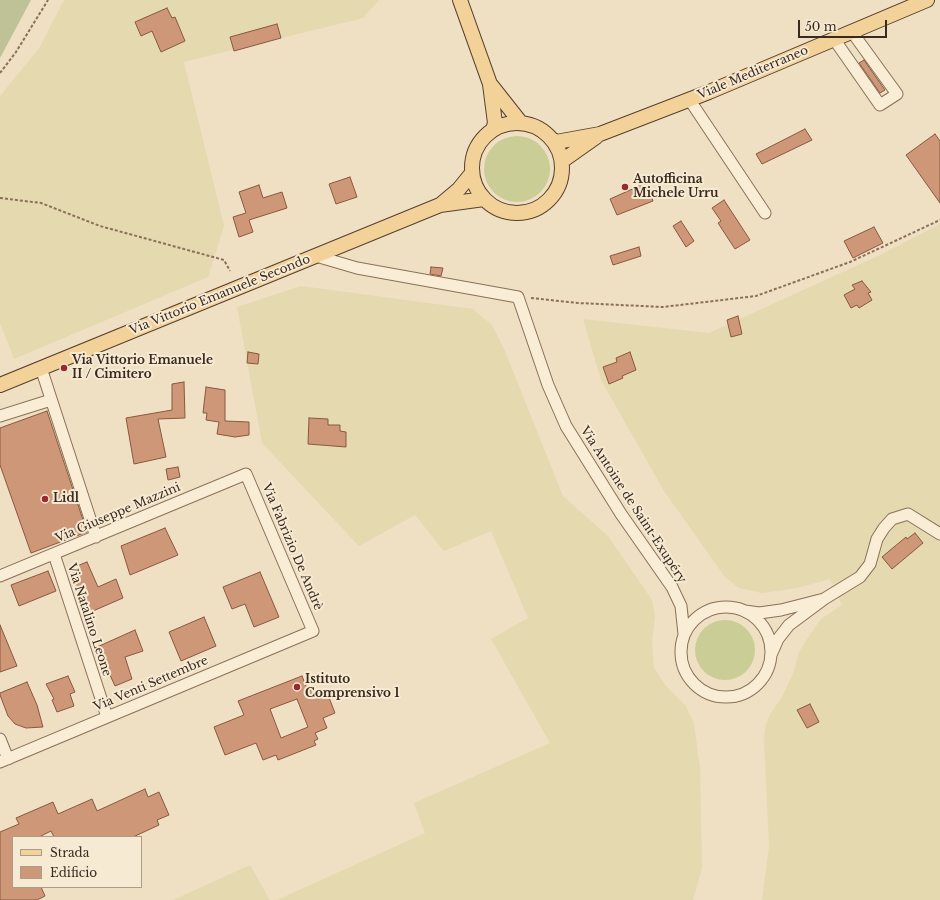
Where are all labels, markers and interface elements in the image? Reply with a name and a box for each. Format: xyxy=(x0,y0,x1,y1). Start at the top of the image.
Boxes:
scale bar xyxy=(800,12,889,38)
text: 50 m xyxy=(805,19,837,34)
street label: Viale Mediterraneo xyxy=(696,43,810,103)
place label: Autofficina Michele Urru xyxy=(633,173,719,201)
marker: Autofficina Michele Urru xyxy=(620,182,630,192)
street label: Via Vittorio Emanuele Secondo xyxy=(128,252,312,338)
place label: Via Vittorio Emanuele II / Cimitero xyxy=(72,354,213,382)
marker: Via Vittorio Emanuele II / Cimitero xyxy=(59,363,69,373)
street label: Via Antoine de Saint-Exupéry xyxy=(577,424,689,586)
street label: Via Giuseppe Mazzini xyxy=(53,480,183,546)
street label: Via Fabrizio De Andrè xyxy=(259,481,325,613)
place label: Lidl xyxy=(53,492,79,506)
marker: Lidl xyxy=(40,494,50,504)
street label: Via Natalino Leone xyxy=(64,562,114,678)
street label: Via Venti Settembre xyxy=(92,653,210,715)
place label: Istituto Comprensivo 1 xyxy=(305,673,399,701)
marker: Istituto Comprensivo 1 xyxy=(292,682,302,692)
legend xyxy=(12,836,142,888)
text: Strada xyxy=(50,845,89,860)
text: Edificio xyxy=(50,865,97,880)

